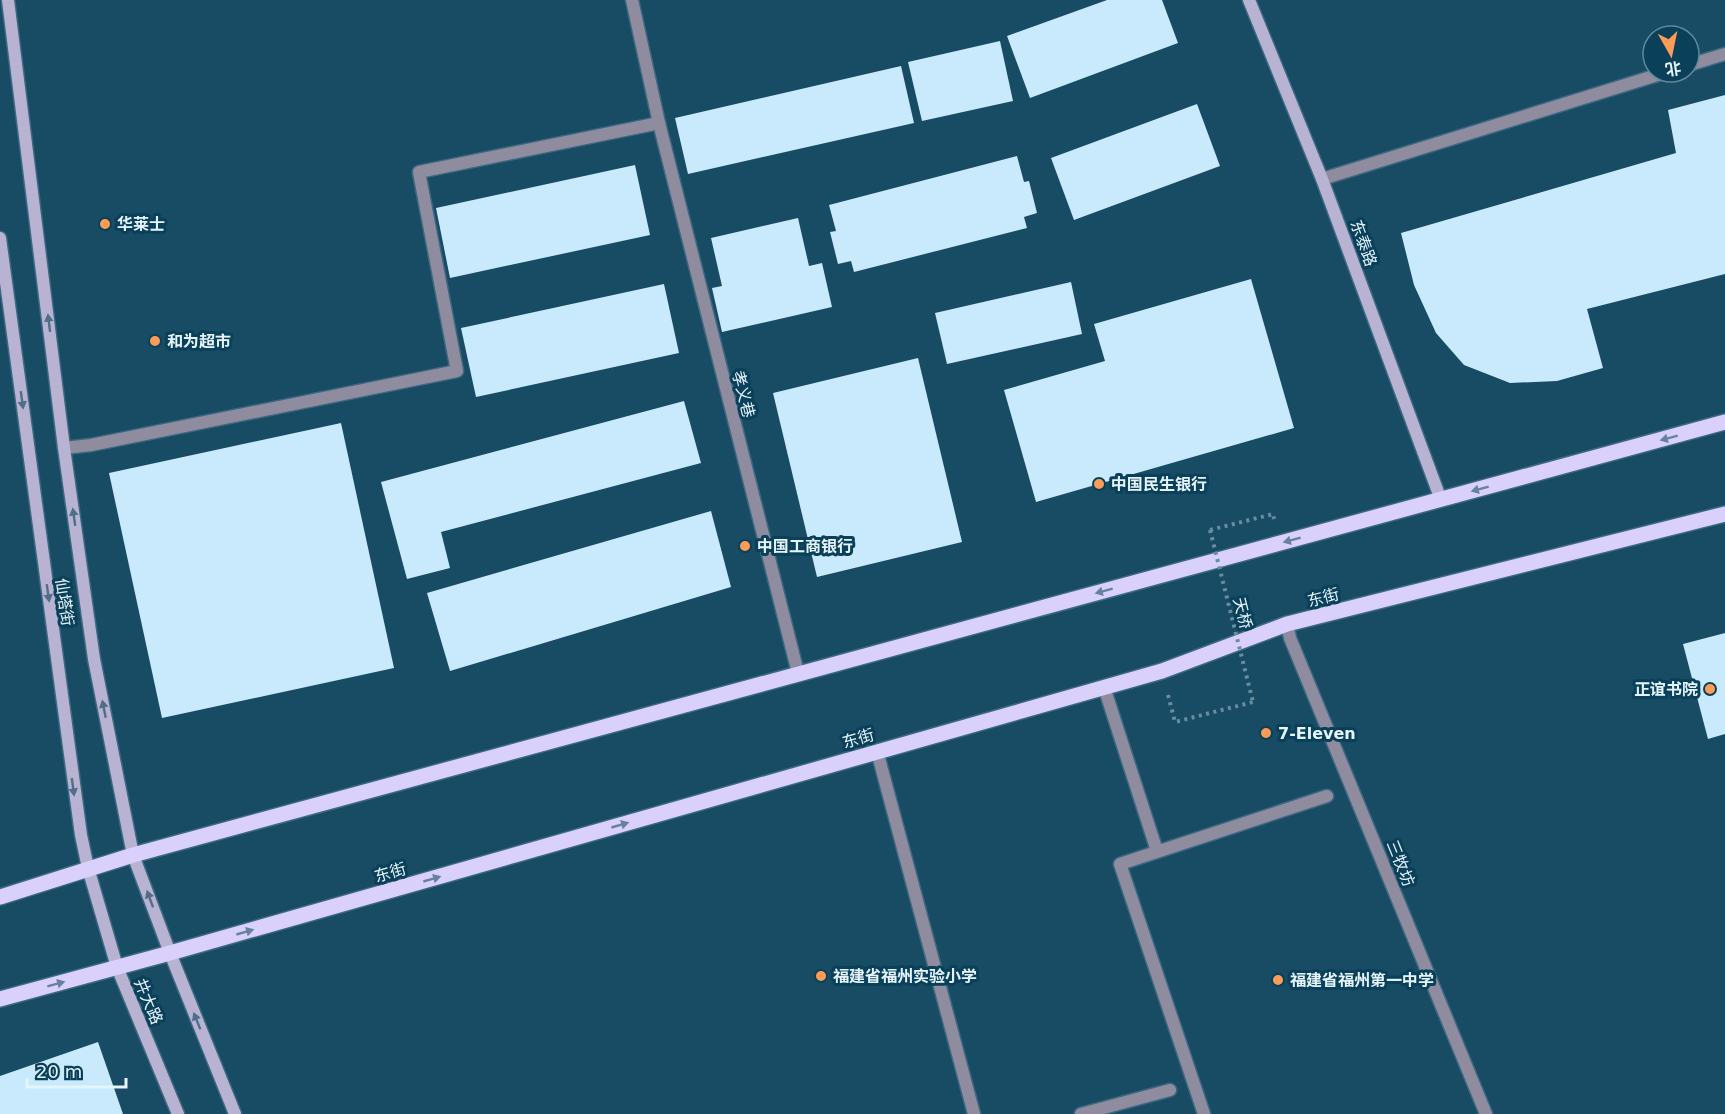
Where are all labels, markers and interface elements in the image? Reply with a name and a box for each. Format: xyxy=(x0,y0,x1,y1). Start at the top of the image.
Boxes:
north arrow xyxy=(1641,24,1701,84)
text: 北 xyxy=(1664,58,1683,79)
place label: 华莱士 xyxy=(117,215,165,234)
marker: 华莱士 xyxy=(98,217,112,231)
street label: 东泰路 xyxy=(1346,217,1381,269)
one-way arrow xyxy=(44,314,54,333)
place label: 和为超市 xyxy=(167,332,231,351)
marker: 和为超市 xyxy=(148,334,162,348)
street label: 孝义巷 xyxy=(728,369,759,420)
one-way arrow xyxy=(17,391,26,410)
one-way arrow xyxy=(1659,433,1678,443)
place label: 中国民生银行 xyxy=(1111,475,1207,494)
marker: 中国民生银行 xyxy=(1092,477,1106,491)
one-way arrow xyxy=(1471,485,1489,494)
one-way arrow xyxy=(69,507,78,526)
one-way arrow xyxy=(1283,536,1301,545)
place label: 中国工商银行 xyxy=(757,537,853,556)
marker: 中国工商银行 xyxy=(738,539,752,553)
street label: 仙塔街 xyxy=(52,577,77,627)
one-way arrow xyxy=(43,584,52,603)
street label: 东街 xyxy=(1305,584,1341,611)
one-way arrow xyxy=(1095,586,1113,596)
street label: 天桥 xyxy=(1229,595,1256,631)
place label: 正谊书院 xyxy=(1634,680,1698,699)
marker: 正谊书院 xyxy=(1703,682,1717,696)
one-way arrow xyxy=(99,700,108,719)
place label: 7-Eleven xyxy=(1278,724,1356,743)
street label: 东街 xyxy=(840,725,876,752)
marker: 7-Eleven xyxy=(1259,726,1273,740)
one-way arrow xyxy=(69,777,78,796)
one-way arrow xyxy=(611,820,629,829)
street label: 三牧坊 xyxy=(1383,837,1418,889)
street label: 东街 xyxy=(372,859,408,886)
one-way arrow xyxy=(423,873,441,883)
one-way arrow xyxy=(144,889,154,907)
one-way arrow xyxy=(236,927,254,936)
place label: 福建省福州实验小学 xyxy=(833,967,977,986)
marker: 福建省福州实验小学 xyxy=(814,969,828,983)
place label: 福建省福州第一中学 xyxy=(1290,971,1434,990)
marker: 福建省福州第一中学 xyxy=(1271,973,1285,987)
street label: 井大路 xyxy=(130,975,167,1027)
one-way arrow xyxy=(47,978,66,988)
one-way arrow xyxy=(192,1012,201,1030)
scale bar xyxy=(27,1051,126,1089)
text: 20 m xyxy=(36,1061,82,1082)

